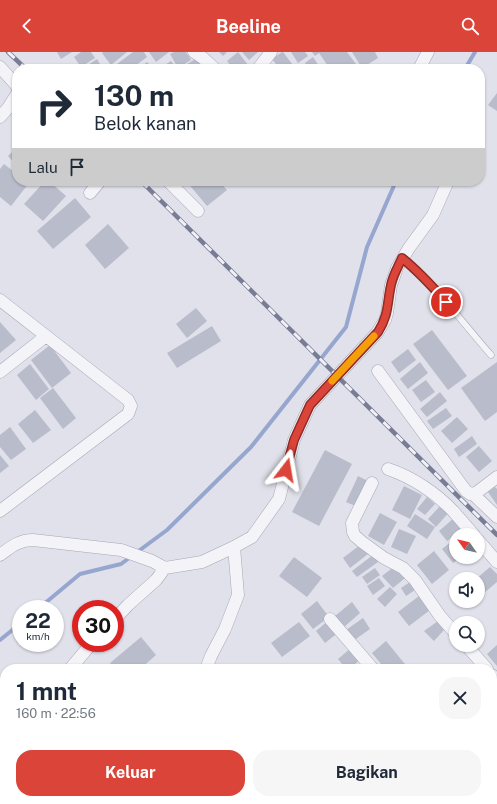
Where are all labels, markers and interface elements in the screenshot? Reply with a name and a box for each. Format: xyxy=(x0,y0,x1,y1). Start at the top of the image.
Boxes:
icon: back xyxy=(16,15,38,37)
icon: search xyxy=(459,15,481,37)
text: Beeline xyxy=(216,16,281,37)
text: 130 m xyxy=(94,79,174,112)
icon: right xyxy=(28,80,80,132)
text: Belok kanan xyxy=(94,113,197,134)
icon: arrive xyxy=(66,156,88,178)
text: Lalu xyxy=(28,159,58,176)
pin xyxy=(429,285,463,319)
icon: arrive xyxy=(435,291,457,313)
position arrow xyxy=(265,449,307,491)
north arrow xyxy=(449,528,485,564)
map controls xyxy=(449,528,485,652)
button: sound xyxy=(449,572,485,608)
speed limit sign: 30 xyxy=(72,600,124,652)
text: 22 xyxy=(25,609,51,633)
button: search xyxy=(449,616,485,652)
text: km/h xyxy=(26,630,50,642)
text: 1 mnt xyxy=(16,677,77,705)
button: close xyxy=(439,677,481,719)
text: 160 m · 22:56 xyxy=(16,706,96,721)
button: Keluar xyxy=(16,750,245,796)
button: Bagikan xyxy=(253,750,481,796)

